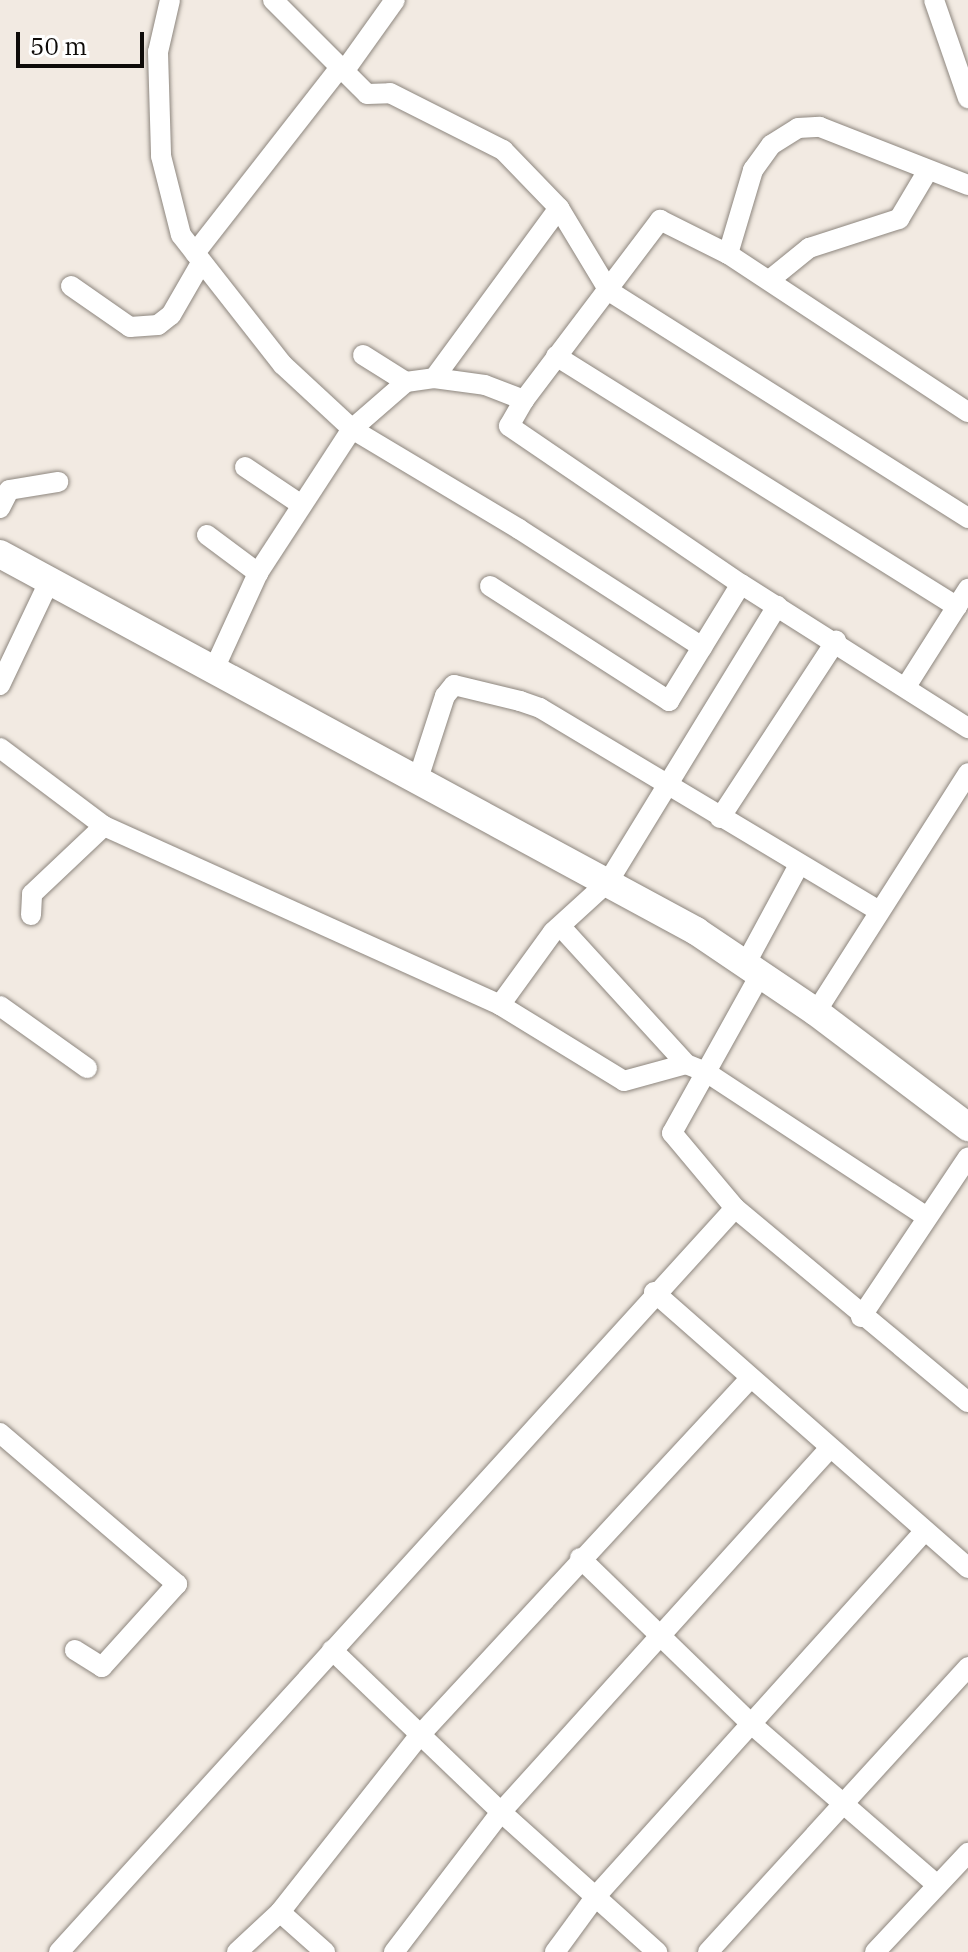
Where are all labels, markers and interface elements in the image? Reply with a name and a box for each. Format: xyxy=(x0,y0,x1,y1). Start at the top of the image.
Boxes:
scale bar xyxy=(20,16,148,66)
text: 50 m xyxy=(30,30,87,62)

